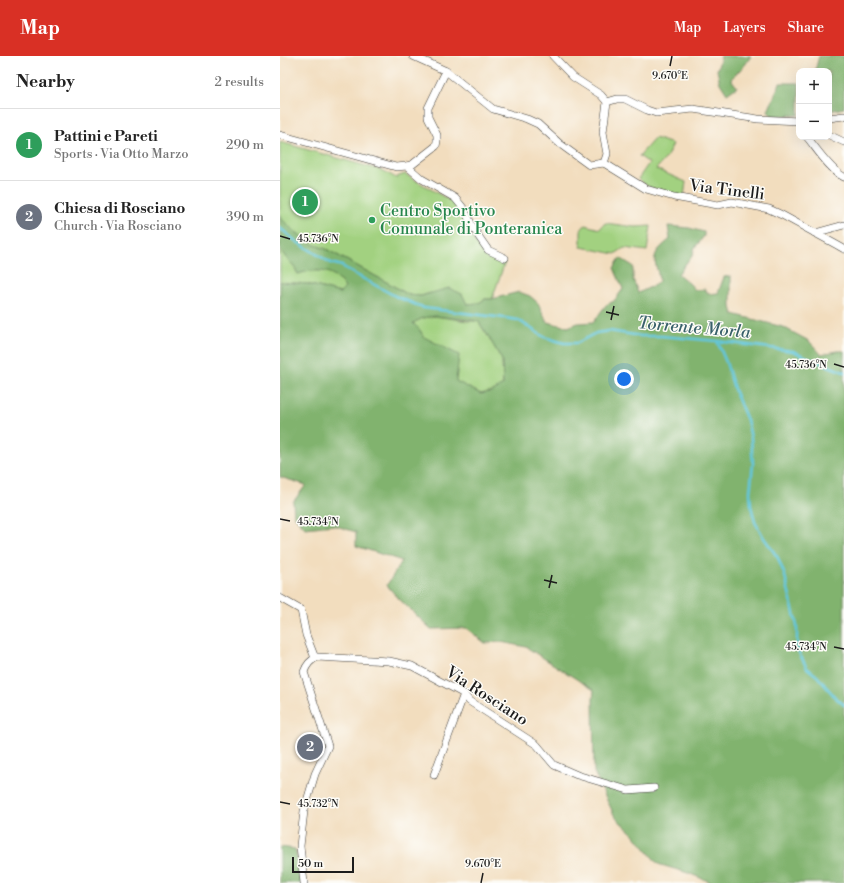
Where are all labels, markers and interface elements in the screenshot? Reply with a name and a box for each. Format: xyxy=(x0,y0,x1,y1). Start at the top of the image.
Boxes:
text: Map xyxy=(20,16,60,40)
text: Map xyxy=(674,19,701,37)
text: Layers xyxy=(723,19,766,37)
text: Share xyxy=(788,19,824,37)
map controls xyxy=(796,68,832,140)
button: + xyxy=(796,68,832,104)
text: 9.670°E xyxy=(652,70,688,82)
text: Nearby xyxy=(16,71,75,93)
text: 2 results xyxy=(215,74,264,90)
button: − xyxy=(796,104,832,140)
text: Pattini e Pareti xyxy=(54,127,158,146)
text: 1 xyxy=(26,137,32,153)
text: 290 m xyxy=(226,137,264,153)
text: Sports · Via Otto Marzo xyxy=(54,146,189,162)
street label: Via Tinelli xyxy=(687,175,766,205)
pin: 1 xyxy=(292,187,318,217)
text: Chiesa di Rosciano xyxy=(54,199,185,218)
place label: Centro Sportivo Comunale di Ponteranica xyxy=(380,201,563,239)
text: 2 xyxy=(25,209,33,225)
text: 390 m xyxy=(226,209,264,225)
marker: Centro Sportivo Comunale di Ponteranica xyxy=(367,215,377,225)
text: Church · Via Rosciano xyxy=(54,218,182,234)
text: 45.736°N xyxy=(297,233,339,245)
water label: Torrente Morla xyxy=(637,312,752,344)
text: 45.736°N xyxy=(785,359,827,371)
your location xyxy=(614,369,634,389)
text: 45.734°N xyxy=(297,516,339,528)
text: 45.734°N xyxy=(785,641,827,653)
street label: Via Rosciano xyxy=(441,661,532,730)
pin: 2 xyxy=(297,732,323,762)
text: 45.732°N xyxy=(298,798,339,810)
scale bar xyxy=(292,855,354,874)
text: 50 m xyxy=(298,857,323,871)
text: 9.670°E xyxy=(465,858,501,870)

